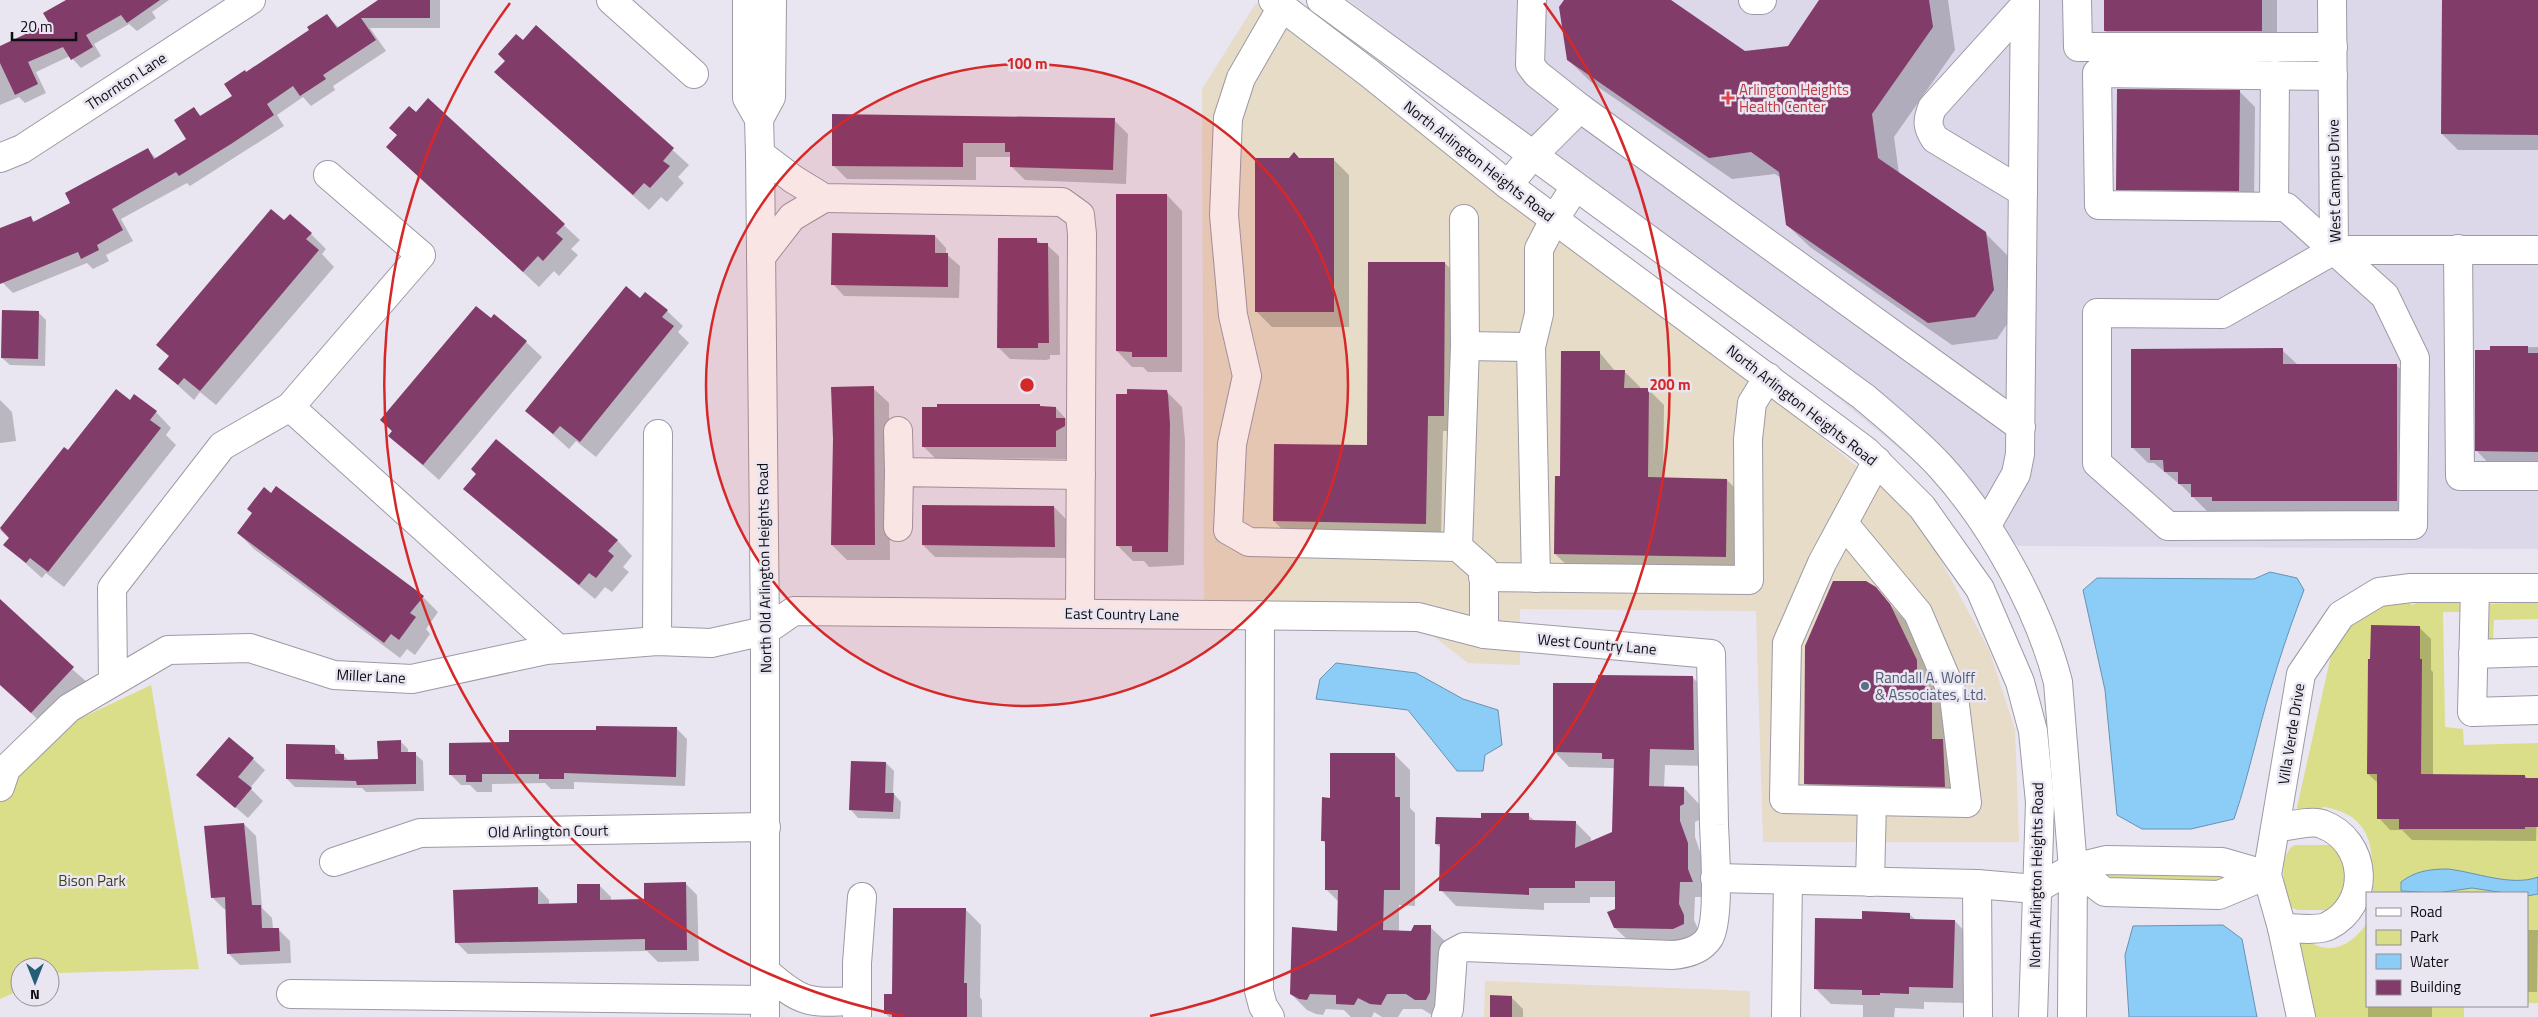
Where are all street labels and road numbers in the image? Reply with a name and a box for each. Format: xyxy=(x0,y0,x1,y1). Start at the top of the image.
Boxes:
street label: Thornton Lane xyxy=(81,46,171,116)
street label: North Arlington Heights Road xyxy=(1399,95,1559,227)
street label: West Campus Drive xyxy=(2321,119,2347,243)
street label: North Arlington Heights Road xyxy=(1722,339,1882,471)
street label: North Old Arlington Heights Road xyxy=(751,463,777,673)
street label: East Country Lane xyxy=(1065,602,1179,626)
street label: West Country Lane xyxy=(1537,627,1657,661)
street label: Miller Lane xyxy=(336,663,406,689)
street label: Villa Verde Drive xyxy=(2272,682,2310,786)
street label: North Arlington Heights Road xyxy=(2023,782,2049,968)
street label: Old Arlington Court xyxy=(488,818,609,844)

